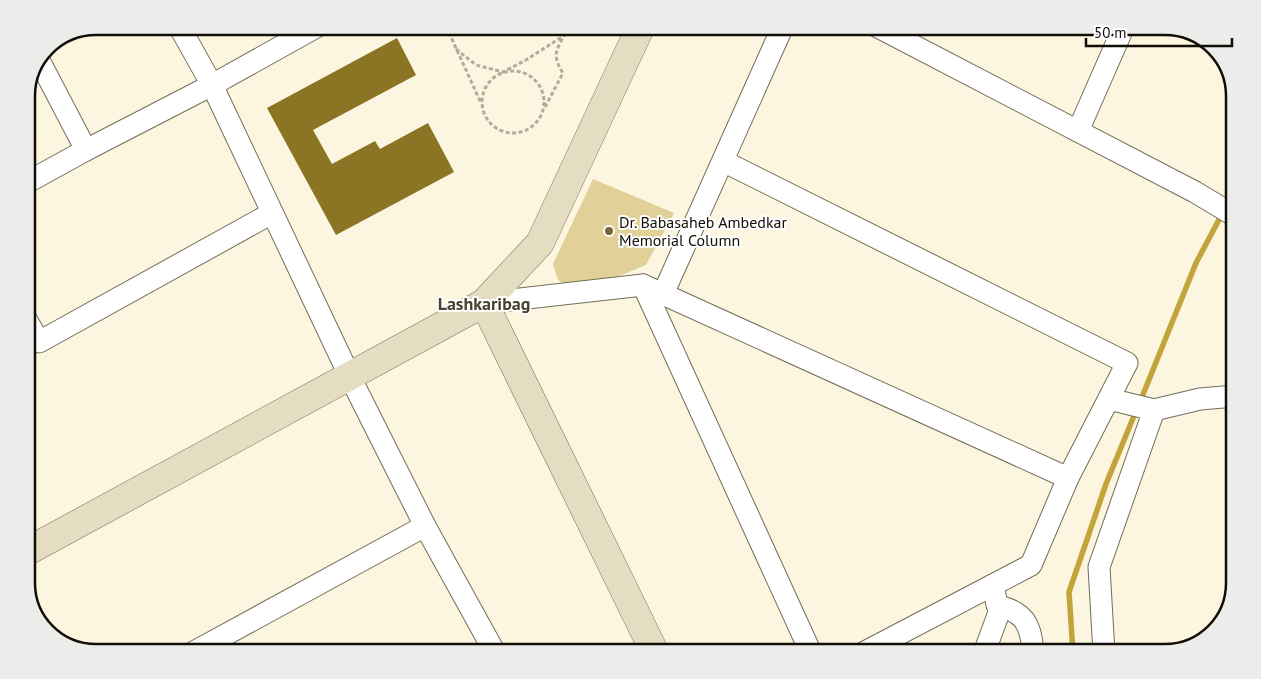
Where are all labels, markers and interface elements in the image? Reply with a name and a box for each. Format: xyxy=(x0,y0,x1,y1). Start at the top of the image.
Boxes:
scale bar xyxy=(1086,15,1232,47)
text: 50 m xyxy=(1094,23,1127,42)
place label: Dr. Babasaheb Ambedkar Memorial Column xyxy=(619,212,788,250)
marker: Dr. Babasaheb Ambedkar Memorial Column xyxy=(603,225,615,237)
district label: Lashkaribag xyxy=(438,292,530,315)

